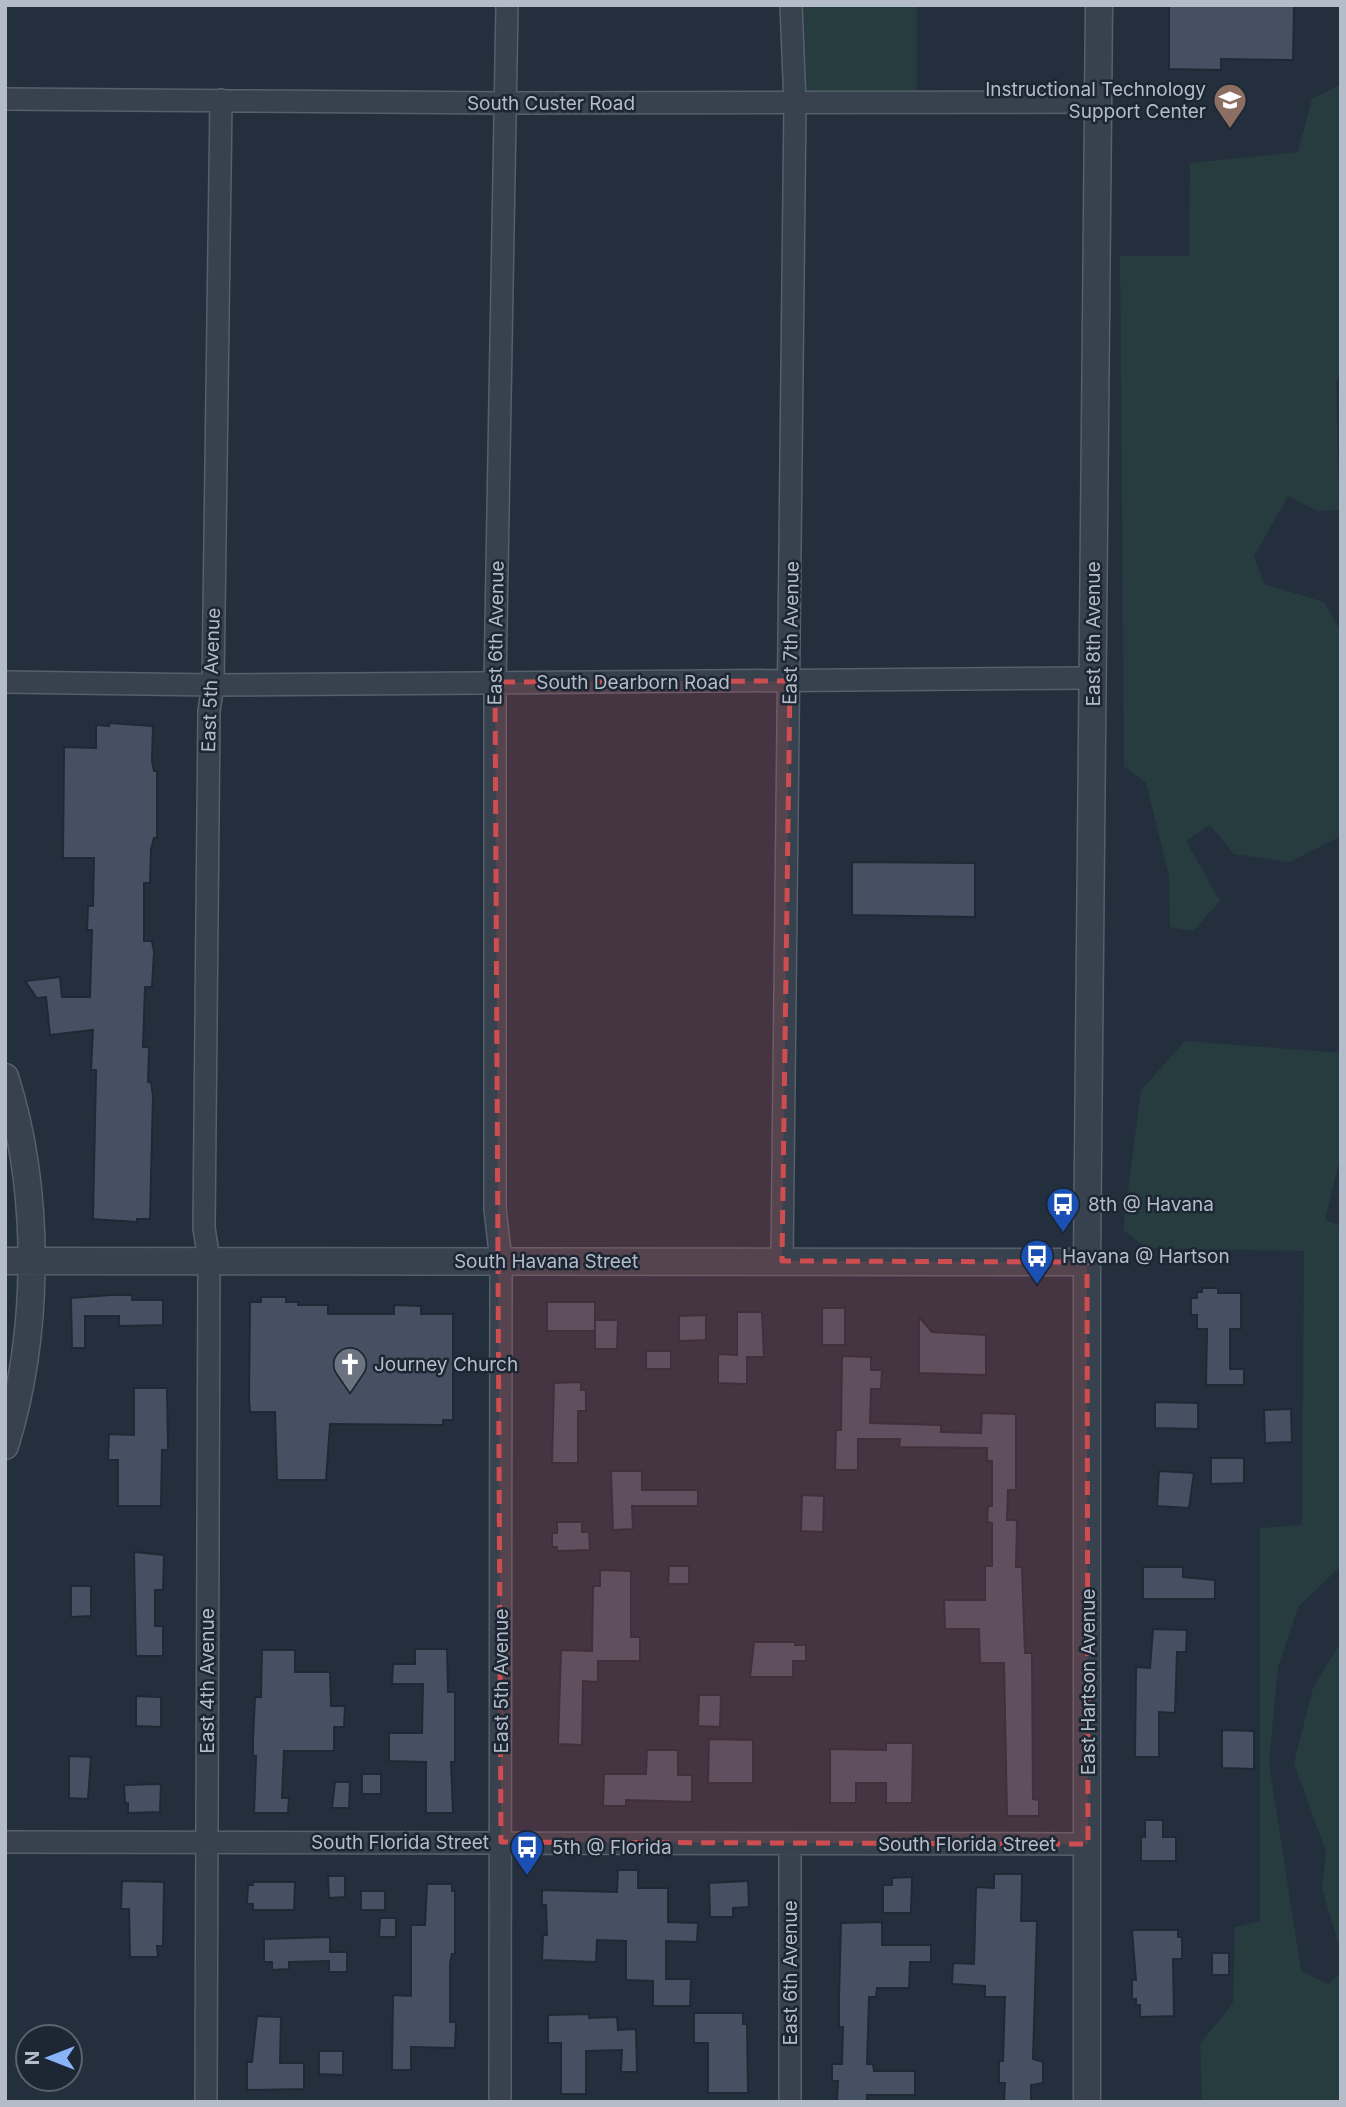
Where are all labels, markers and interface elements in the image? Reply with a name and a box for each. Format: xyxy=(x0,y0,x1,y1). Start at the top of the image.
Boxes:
place label: Instructional Technology Support Center xyxy=(985,78,1206,123)
school or university icon: Instructional Technology Support Center xyxy=(1211,81,1249,130)
street label: South Custer Road xyxy=(467,92,635,115)
street label: East 6th Avenue xyxy=(483,560,509,706)
street label: East 7th Avenue xyxy=(778,561,804,705)
street label: East 8th Avenue xyxy=(1082,562,1105,706)
street label: East 5th Avenue xyxy=(197,607,225,753)
street label: South Dearborn Road xyxy=(536,671,730,694)
bus stop icon: 8th @ Havana xyxy=(1044,1185,1082,1234)
place label: 8th @ Havana xyxy=(1088,1193,1214,1216)
bus stop icon: Havana @ Hartson xyxy=(1018,1237,1056,1286)
place label: Havana @ Hartson xyxy=(1062,1245,1230,1268)
street label: South Havana Street xyxy=(454,1250,638,1273)
church icon: Journey Church xyxy=(331,1345,369,1394)
place label: Journey Church xyxy=(374,1353,518,1376)
street label: East Hartson Avenue xyxy=(1077,1589,1100,1775)
street label: East 4th Avenue xyxy=(196,1608,219,1754)
street label: East 5th Avenue xyxy=(490,1609,513,1753)
bus stop icon: 5th @ Florida xyxy=(508,1828,546,1877)
street label: South Florida Street xyxy=(311,1831,489,1854)
street label: South Florida Street xyxy=(878,1833,1056,1856)
place label: 5th @ Florida xyxy=(552,1836,672,1859)
street label: East 6th Avenue xyxy=(779,1901,802,2046)
north arrow xyxy=(14,2023,84,2093)
text: N xyxy=(21,2051,44,2065)

